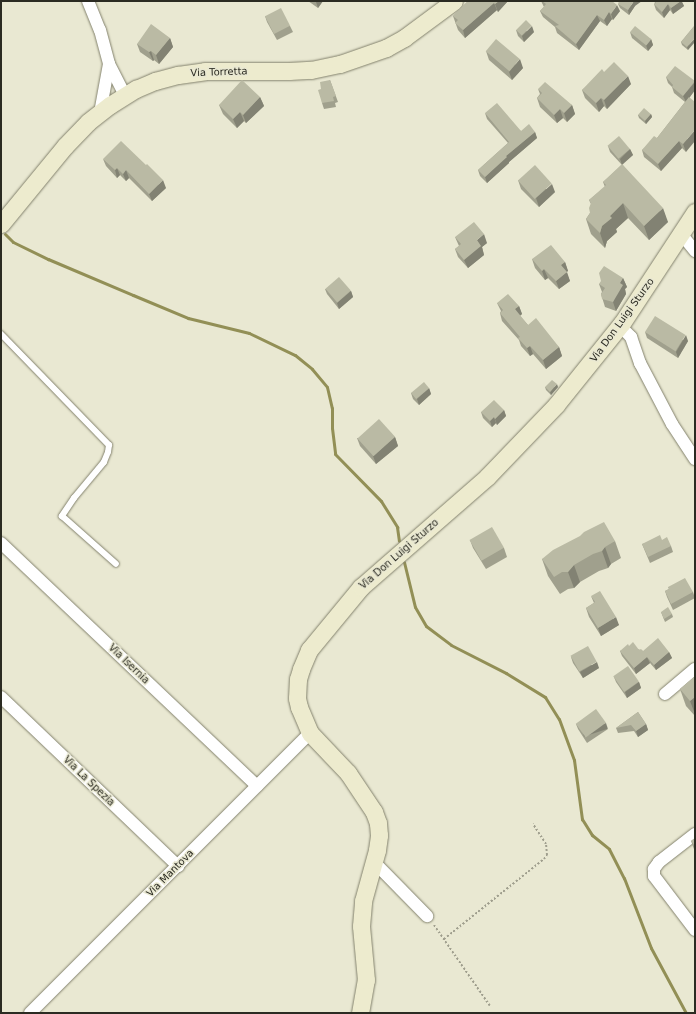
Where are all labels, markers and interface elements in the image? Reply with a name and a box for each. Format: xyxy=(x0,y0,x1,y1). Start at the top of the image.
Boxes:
street label: Via Torretta xyxy=(190,65,248,79)
street label: Via Don Luigi Sturzo xyxy=(587,276,657,364)
street label: Via Don Luigi Sturzo xyxy=(357,516,441,592)
street label: Via Isernia xyxy=(106,642,152,686)
street label: Via La Spezia xyxy=(61,754,117,808)
street label: Via Mantova xyxy=(144,847,196,899)

